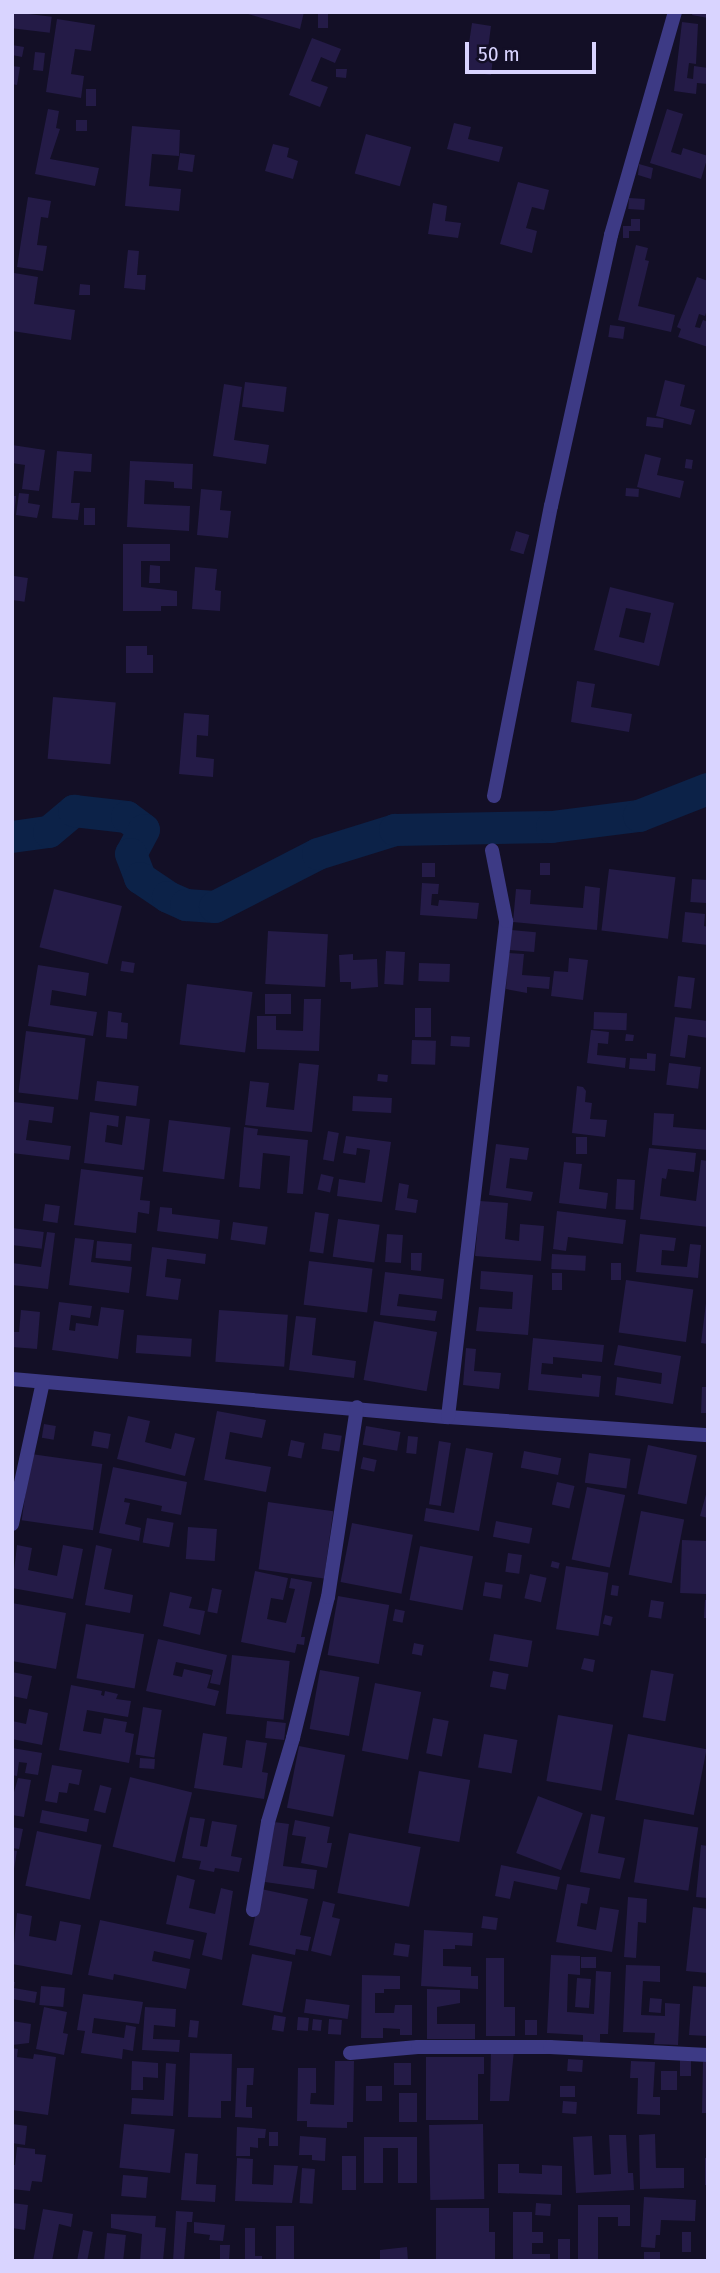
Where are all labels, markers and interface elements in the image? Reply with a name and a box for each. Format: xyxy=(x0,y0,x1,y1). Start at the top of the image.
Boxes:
scale bar xyxy=(468,28,599,72)
text: 50 m xyxy=(478,41,520,67)

